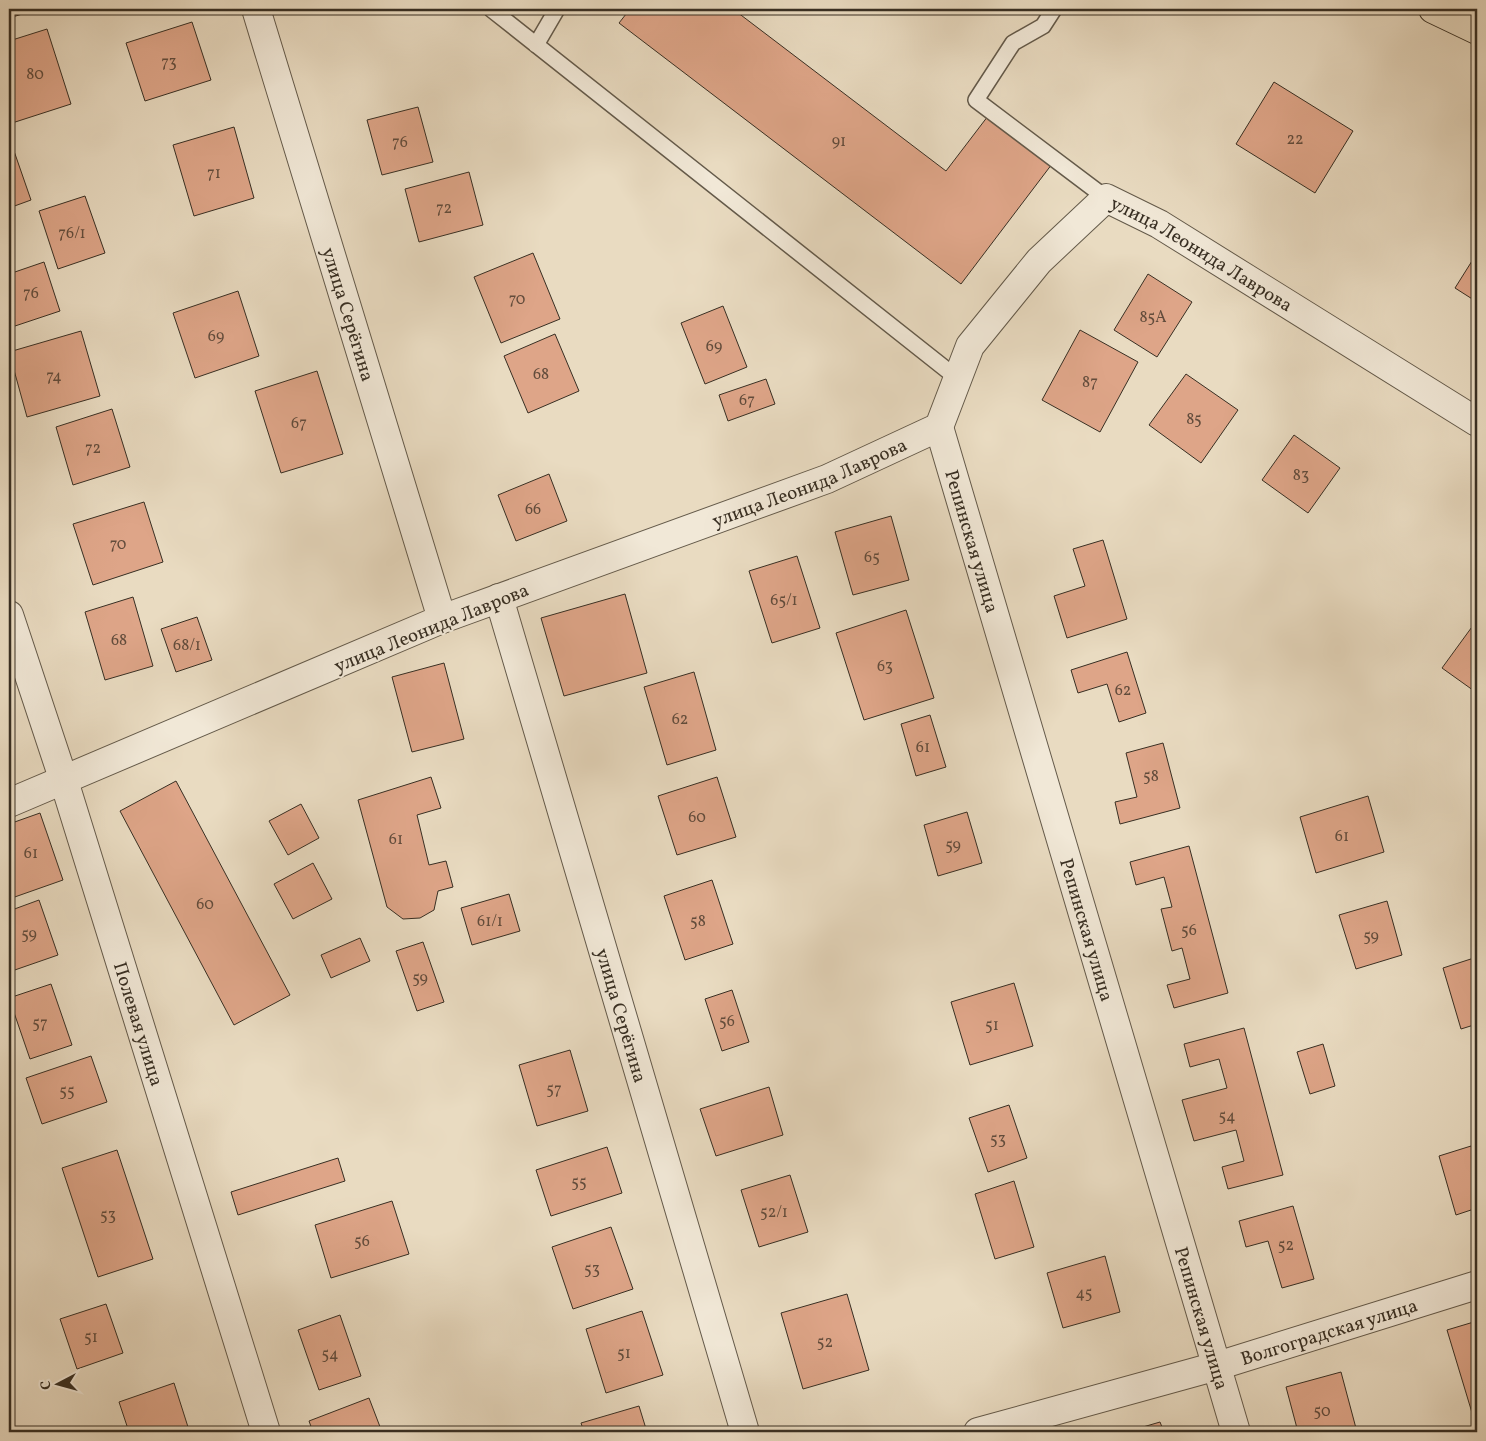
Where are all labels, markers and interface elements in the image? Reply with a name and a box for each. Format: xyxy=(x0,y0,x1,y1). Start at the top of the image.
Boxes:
house number: 73 xyxy=(161,52,177,74)
house number: 80 xyxy=(26,64,44,86)
house number: 22 xyxy=(1286,129,1304,151)
house number: 91 xyxy=(832,131,846,153)
house number: 76 xyxy=(392,132,408,154)
house number: 71 xyxy=(207,163,221,185)
street label: улица Леонида Лаврова xyxy=(1105,191,1297,319)
house number: 72 xyxy=(436,198,452,220)
house number: 76/1 xyxy=(58,223,86,245)
street label: улица Серёгина xyxy=(314,244,380,385)
house number: 76 xyxy=(23,283,39,305)
house number: 70 xyxy=(509,289,525,311)
house number: 85А xyxy=(1140,307,1166,329)
house number: 69 xyxy=(208,326,224,348)
house number: 69 xyxy=(706,336,722,358)
house number: 68 xyxy=(533,364,549,386)
house number: 74 xyxy=(46,366,62,388)
house number: 87 xyxy=(1082,372,1098,394)
house number: 67 xyxy=(739,390,755,412)
house number: 85 xyxy=(1186,409,1202,431)
house number: 67 xyxy=(291,413,307,435)
street label: улица Леонида Лаврова xyxy=(709,433,912,535)
house number: 72 xyxy=(85,438,101,460)
house number: 83 xyxy=(1293,465,1309,487)
street label: Репинская улица xyxy=(937,467,1004,616)
house number: 66 xyxy=(525,499,541,521)
house number: 70 xyxy=(110,534,126,556)
house number: 65 xyxy=(864,547,880,569)
street label: улица Леонида Лаврова xyxy=(331,578,533,680)
house number: 65/1 xyxy=(770,590,798,612)
house number: 68 xyxy=(111,630,127,652)
house number: 68/1 xyxy=(173,635,201,657)
house number: 63 xyxy=(877,656,893,678)
house number: 62 xyxy=(1115,680,1131,702)
house number: 62 xyxy=(672,709,688,731)
house number: 61 xyxy=(916,737,930,759)
house number: 58 xyxy=(1143,766,1159,788)
house number: 60 xyxy=(688,807,706,829)
house number: 61 xyxy=(1335,826,1349,848)
house number: 61 xyxy=(389,829,403,851)
house number: 59 xyxy=(945,835,961,857)
house number: 61 xyxy=(24,843,38,865)
street label: Репинская улица xyxy=(1052,855,1119,1005)
house number: 60 xyxy=(196,894,214,916)
house number: 61/1 xyxy=(477,911,503,933)
house number: 58 xyxy=(690,911,706,933)
house number: 56 xyxy=(1181,920,1197,942)
house number: 59 xyxy=(21,924,37,946)
house number: 59 xyxy=(1363,926,1379,948)
street label: улица Серёгина xyxy=(588,945,652,1086)
street label: Полевая улица xyxy=(106,959,169,1090)
house number: 59 xyxy=(412,968,428,990)
house number: 56 xyxy=(719,1011,735,1033)
house number: 57 xyxy=(32,1013,48,1035)
house number: 51 xyxy=(985,1015,999,1037)
house number: 57 xyxy=(546,1079,562,1101)
house number: 55 xyxy=(59,1081,75,1103)
house number: 54 xyxy=(1218,1106,1236,1128)
house number: 53 xyxy=(990,1129,1006,1151)
house number: 55 xyxy=(571,1172,587,1194)
house number: 52/1 xyxy=(760,1202,788,1224)
house number: 53 xyxy=(100,1205,116,1227)
house number: 56 xyxy=(354,1231,370,1253)
house number: 52 xyxy=(1278,1235,1294,1257)
street label: Репинская улица xyxy=(1167,1244,1234,1393)
house number: 53 xyxy=(584,1259,600,1281)
house number: 45 xyxy=(1076,1283,1092,1305)
street label: Волгоградская улица xyxy=(1238,1293,1421,1373)
house number: 51 xyxy=(84,1327,98,1349)
house number: 52 xyxy=(817,1332,833,1354)
house number: 51 xyxy=(617,1343,631,1365)
house number: 54 xyxy=(321,1344,339,1366)
north arrow xyxy=(32,1358,82,1408)
text: С xyxy=(37,1380,56,1391)
house number: 50 xyxy=(1314,1401,1331,1423)

